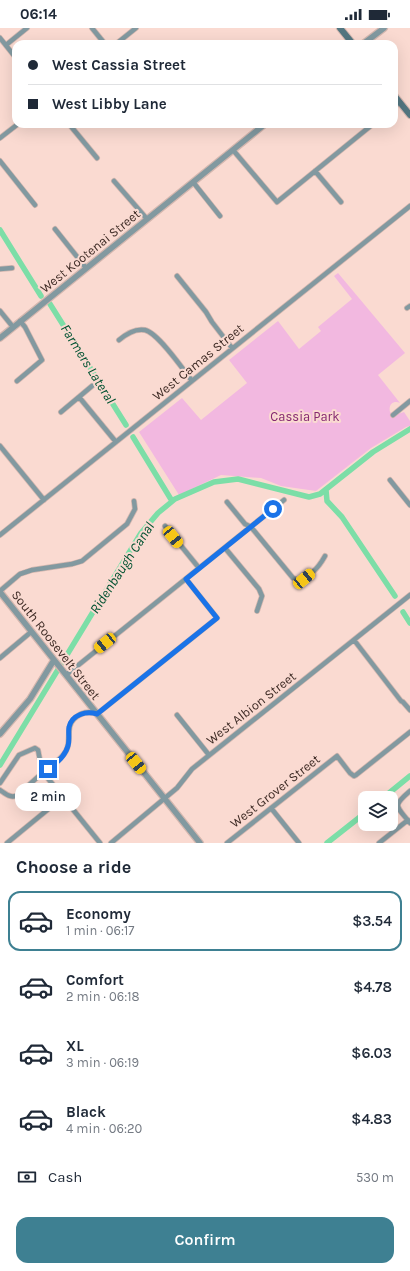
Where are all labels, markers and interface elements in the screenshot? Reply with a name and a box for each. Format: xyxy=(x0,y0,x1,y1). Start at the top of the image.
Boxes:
text: 06:14 xyxy=(20,5,57,23)
text: West Cassia Street xyxy=(52,56,186,74)
text: West Libby Lane xyxy=(52,95,167,113)
street label: West Kootenai Street xyxy=(37,206,143,296)
water label: Farmers Lateral xyxy=(57,321,119,407)
street label: West Camas Street xyxy=(149,321,247,403)
park label: Cassia Park xyxy=(270,409,340,424)
route start xyxy=(264,500,282,518)
water label: Ridenbaugh Canal xyxy=(86,519,158,617)
car xyxy=(161,524,185,550)
car xyxy=(291,567,317,591)
street label: South Roosevelt Street xyxy=(9,587,103,703)
car xyxy=(92,631,118,655)
street label: West Albion Street xyxy=(203,668,299,747)
car xyxy=(124,750,148,776)
street label: West Grover Street xyxy=(227,751,323,831)
route end xyxy=(39,760,57,778)
callout: 2 min xyxy=(15,783,81,811)
text: 2 min xyxy=(30,789,66,804)
map controls xyxy=(358,791,398,831)
button: layers xyxy=(358,791,398,831)
text: Choose a ride xyxy=(16,856,131,878)
icon: car xyxy=(18,903,54,939)
text: Economy xyxy=(66,905,131,923)
text: $3.54 xyxy=(352,912,392,930)
text: 1 min · 06:17 xyxy=(66,923,134,938)
icon: car xyxy=(18,969,54,1005)
text: Comfort xyxy=(66,971,124,989)
text: $4.78 xyxy=(353,978,392,996)
text: 2 min · 06:18 xyxy=(66,989,139,1004)
icon: car xyxy=(18,1035,54,1071)
text: XL xyxy=(66,1037,84,1055)
text: $6.03 xyxy=(351,1044,392,1062)
text: 3 min · 06:19 xyxy=(66,1055,139,1070)
icon: car xyxy=(18,1101,54,1137)
text: Black xyxy=(66,1103,106,1121)
text: $4.83 xyxy=(351,1110,392,1128)
text: 4 min · 06:20 xyxy=(66,1121,142,1136)
icon: cash xyxy=(16,1166,38,1188)
text: Cash xyxy=(48,1168,82,1186)
text: 530 m xyxy=(356,1170,394,1185)
button: Confirm xyxy=(16,1217,394,1263)

